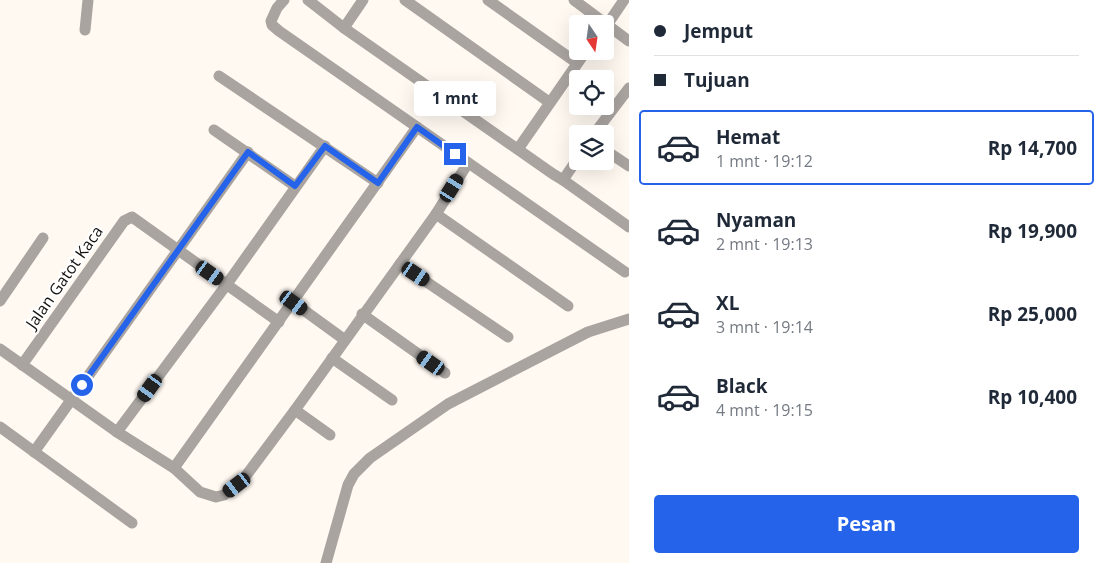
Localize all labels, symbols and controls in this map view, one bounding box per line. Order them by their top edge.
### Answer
north arrow [569,15,614,60]
map controls [569,15,614,170]
text: Jemput [684,18,753,44]
text: Tujuan [684,67,750,93]
button: locate [569,70,614,115]
callout: 1 mnt [414,82,496,116]
text: 1 mnt [432,87,478,109]
text: Hemat [716,124,780,150]
button: layers [569,125,614,170]
icon: car [656,125,701,170]
text: Rp 14,700 [988,135,1077,161]
route end [444,143,466,165]
text: 1 mnt · 19:12 [716,150,813,172]
car [437,171,466,205]
text: Nyaman [716,207,796,233]
icon: car [656,208,701,253]
text: Rp 19,900 [988,218,1077,244]
street label: Jalan Gatot Kaca [19,221,108,335]
text: 2 mnt · 19:13 [716,233,813,255]
car [193,258,226,288]
car [399,259,432,289]
car [277,288,310,318]
text: XL [716,290,739,316]
icon: car [656,291,701,336]
text: Rp 25,000 [988,301,1077,327]
text: 3 mnt · 19:14 [716,316,813,338]
car [414,348,447,378]
car [135,371,164,405]
text: Black [716,373,768,399]
route start [71,374,93,396]
icon: car [656,374,701,419]
text: Rp 10,400 [988,384,1077,410]
text: 4 mnt · 19:15 [716,399,813,421]
car [220,470,253,500]
button: Pesan [654,495,1079,553]

